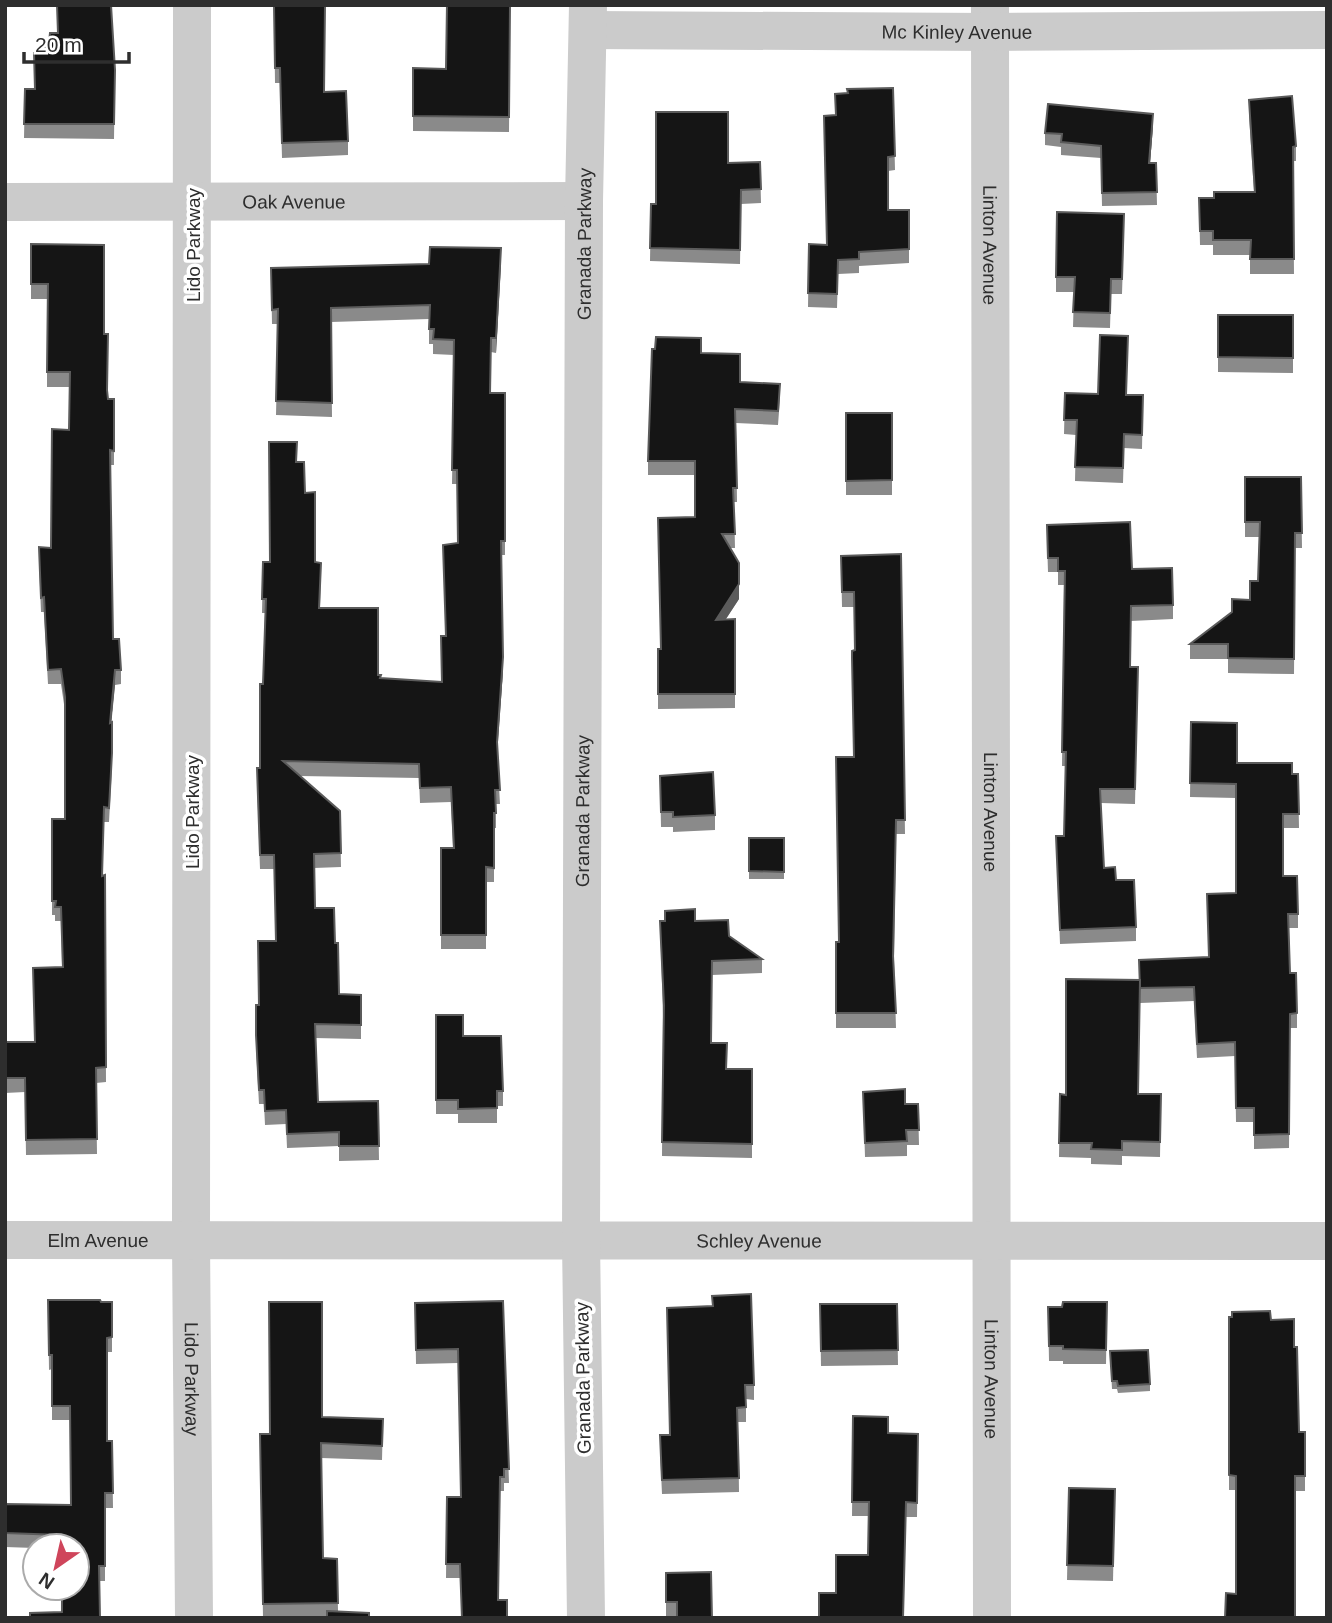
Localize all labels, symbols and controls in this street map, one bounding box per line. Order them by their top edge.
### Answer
scale bar [24,21,130,65]
street label: Mc Kinley Avenue [882,21,1032,43]
text: 20 m [35,33,82,56]
street label: Granada Parkway [573,167,595,320]
street label: Linton Avenue [980,185,1001,305]
street label: Lido Parkway [183,187,204,302]
street label: Oak Avenue [242,191,346,212]
street label: Granada Parkway [572,734,593,887]
street label: Linton Avenue [980,752,1002,872]
street label: Lido Parkway [182,754,203,869]
street label: Elm Avenue [47,1230,149,1251]
street label: Schley Avenue [696,1230,822,1251]
street label: Granada Parkway [571,1301,595,1454]
street label: Linton Avenue [981,1319,1002,1439]
street label: Lido Parkway [181,1322,203,1437]
north arrow [21,1532,91,1602]
text: N [35,1568,58,1593]

